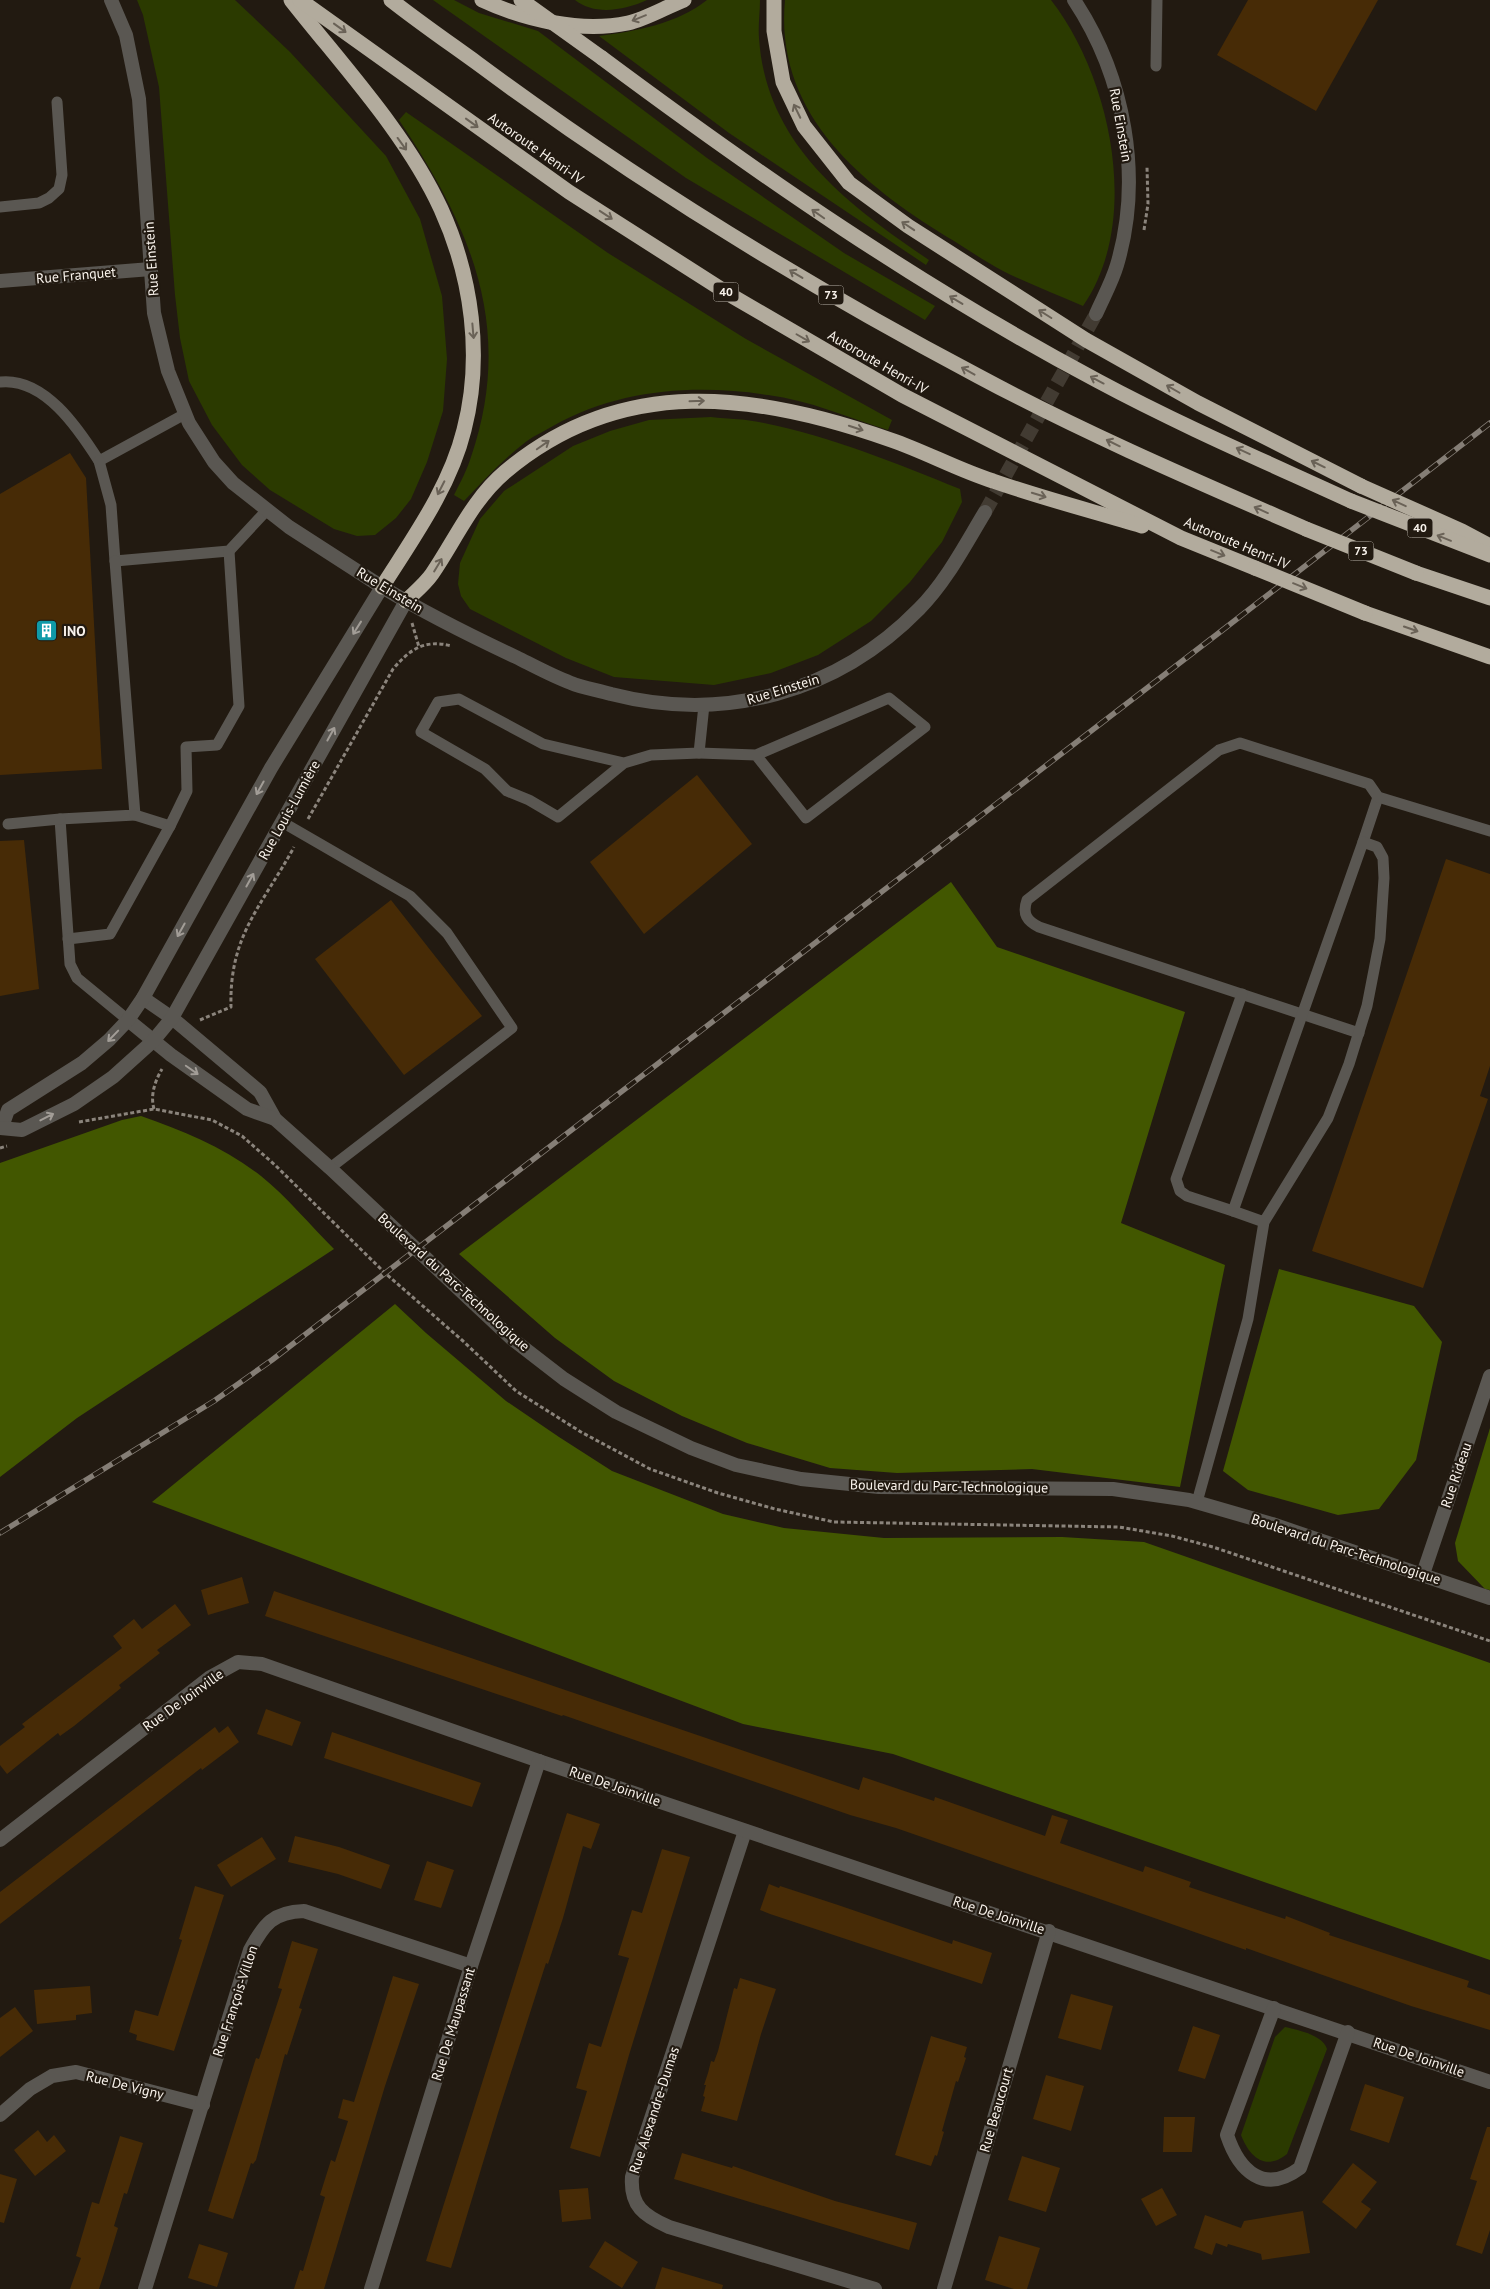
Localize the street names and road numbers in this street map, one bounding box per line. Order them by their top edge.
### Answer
street label: Rue Einstein [1106,87,1136,163]
street label: Autoroute Henri-IV [485,108,587,188]
street label: Rue Einstein [139,221,163,297]
street label: Rue Franquet [35,263,117,287]
road number: 40 [714,282,738,302]
road number: 73 [818,286,844,304]
street label: Autoroute Henri-IV [825,326,931,398]
street label: Autoroute Henri-IV [1182,513,1292,573]
road number: 40 [1408,518,1432,538]
road number: 73 [1348,542,1374,560]
street label: Rue Einstein [353,563,427,617]
street label: Rue Einstein [745,670,821,708]
street label: Rue Louis-Lumière [254,757,324,863]
street label: Boulevard du Parc-Technologique [374,1209,534,1355]
street label: Rue Rideau [1436,1440,1476,1510]
street label: Boulevard du Parc-Technologique [850,1475,1048,1497]
street label: Boulevard du Parc-Technologique [1249,1510,1443,1588]
street label: Rue De Joinville [139,1665,227,1735]
street label: Rue De Joinville [567,1762,663,1810]
street label: Rue De Joinville [951,1892,1047,1938]
street label: Rue François-Villon [209,1943,261,2059]
street label: Rue De Maupassant [427,1965,479,2083]
street label: Rue De Joinville [1371,2033,1467,2081]
street label: Rue Alexandre-Dumas [625,2044,683,2176]
street label: Rue Beaucourt [975,2065,1017,2154]
street label: Rue De Vigny [84,2067,166,2103]

